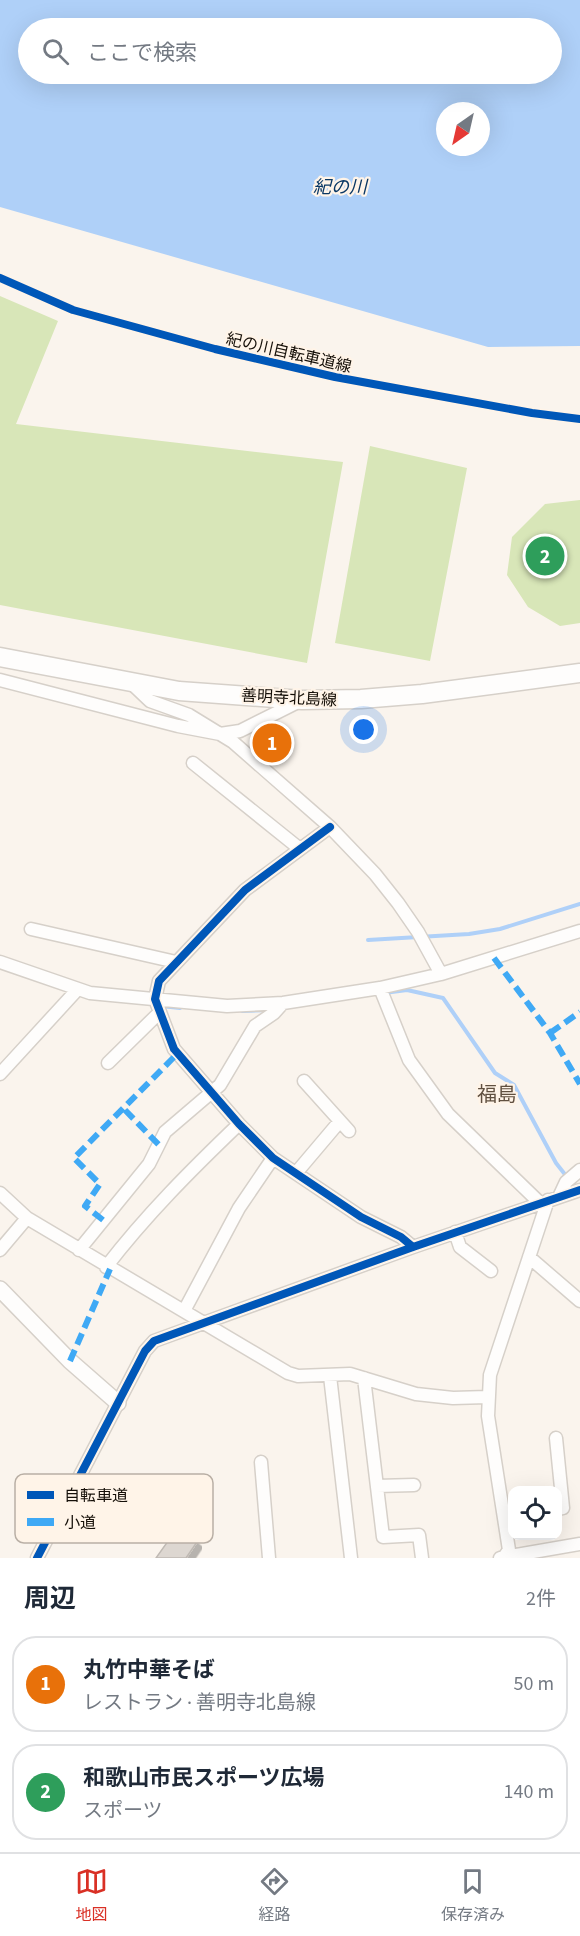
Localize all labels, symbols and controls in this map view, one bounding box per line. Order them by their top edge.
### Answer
search box [18,18,562,84]
icon: search [39,35,72,68]
text: ここで検索 [87,37,197,69]
north arrow [436,102,490,156]
water label: 紀の川 [313,175,369,200]
street label: 紀の川自転車道線 [224,328,354,378]
pin: 2 [526,534,564,578]
street label: 善明寺北島線 [240,685,337,711]
your location [349,715,378,744]
pin: 1 [252,720,292,766]
district label: 福島 [477,1081,517,1109]
legend [15,1474,213,1543]
text: 自転車道 [64,1485,128,1507]
map controls [508,1486,562,1540]
button: locate [508,1486,562,1540]
text: 小道 [64,1512,96,1534]
text: 周辺 [24,1580,76,1617]
text: 2件 [526,1585,556,1613]
text: 丸竹中華そば [83,1654,215,1686]
text: 1 [40,1670,51,1698]
text: 50 m [514,1670,554,1698]
text: レストラン · 善明寺北島線 [83,1689,316,1717]
text: 和歌山市民スポーツ広場 [83,1762,325,1794]
text: 2 [40,1778,51,1806]
text: 140 m [504,1778,554,1806]
text: スポーツ [83,1797,163,1825]
tab: 地図 [75,1865,108,1926]
tab: 経路 [258,1865,291,1926]
tab: 保存済み [441,1865,505,1926]

